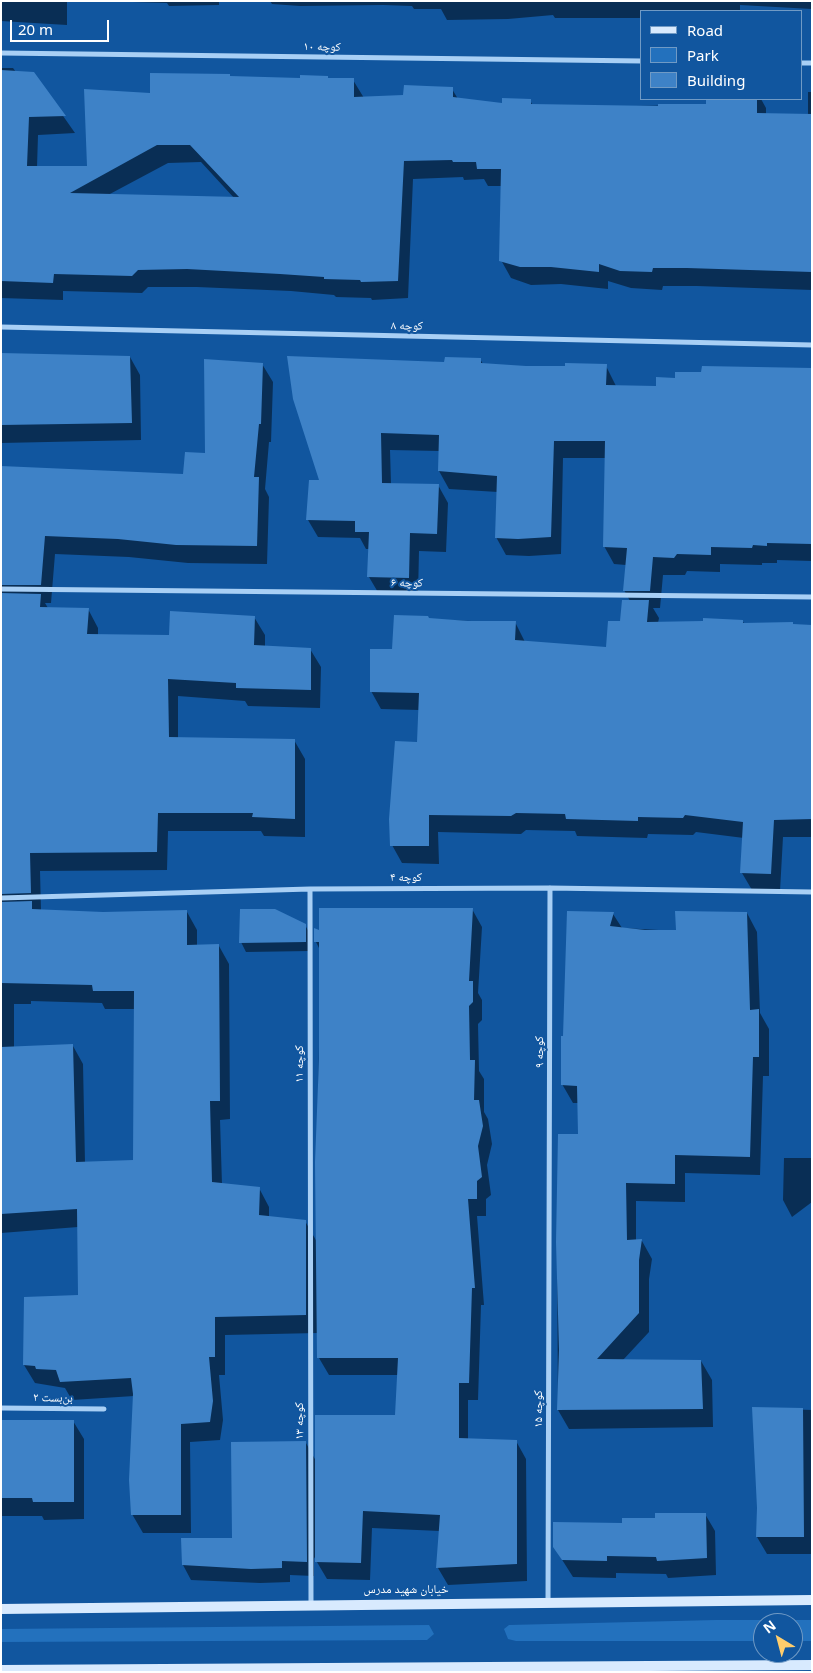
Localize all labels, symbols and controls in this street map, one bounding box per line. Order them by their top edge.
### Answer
scale bar [12,10,111,42]
legend [640,10,803,100]
text: 20 m [18,19,53,39]
text: Road [687,20,723,40]
street label: کوچه ۱۰ [303,39,341,55]
text: Park [687,45,719,65]
text: Building [687,70,745,90]
street label: کوچه ۸ [391,319,423,333]
street label: کوچه ۶ [391,576,423,590]
street label: کوچه ۴ [390,871,422,885]
street label: کوچه ۹ [533,1036,547,1068]
street label: کوچه ۱۱ [293,1045,307,1083]
street label: بن‌بست ۲ [33,1390,73,1406]
street label: کوچه ۱۵ [532,1390,546,1428]
street label: کوچه ۱۳ [293,1402,307,1440]
street label: خیابان شهید مدرس [363,1583,449,1597]
north arrow [753,1613,803,1663]
text: N [759,1615,780,1637]

